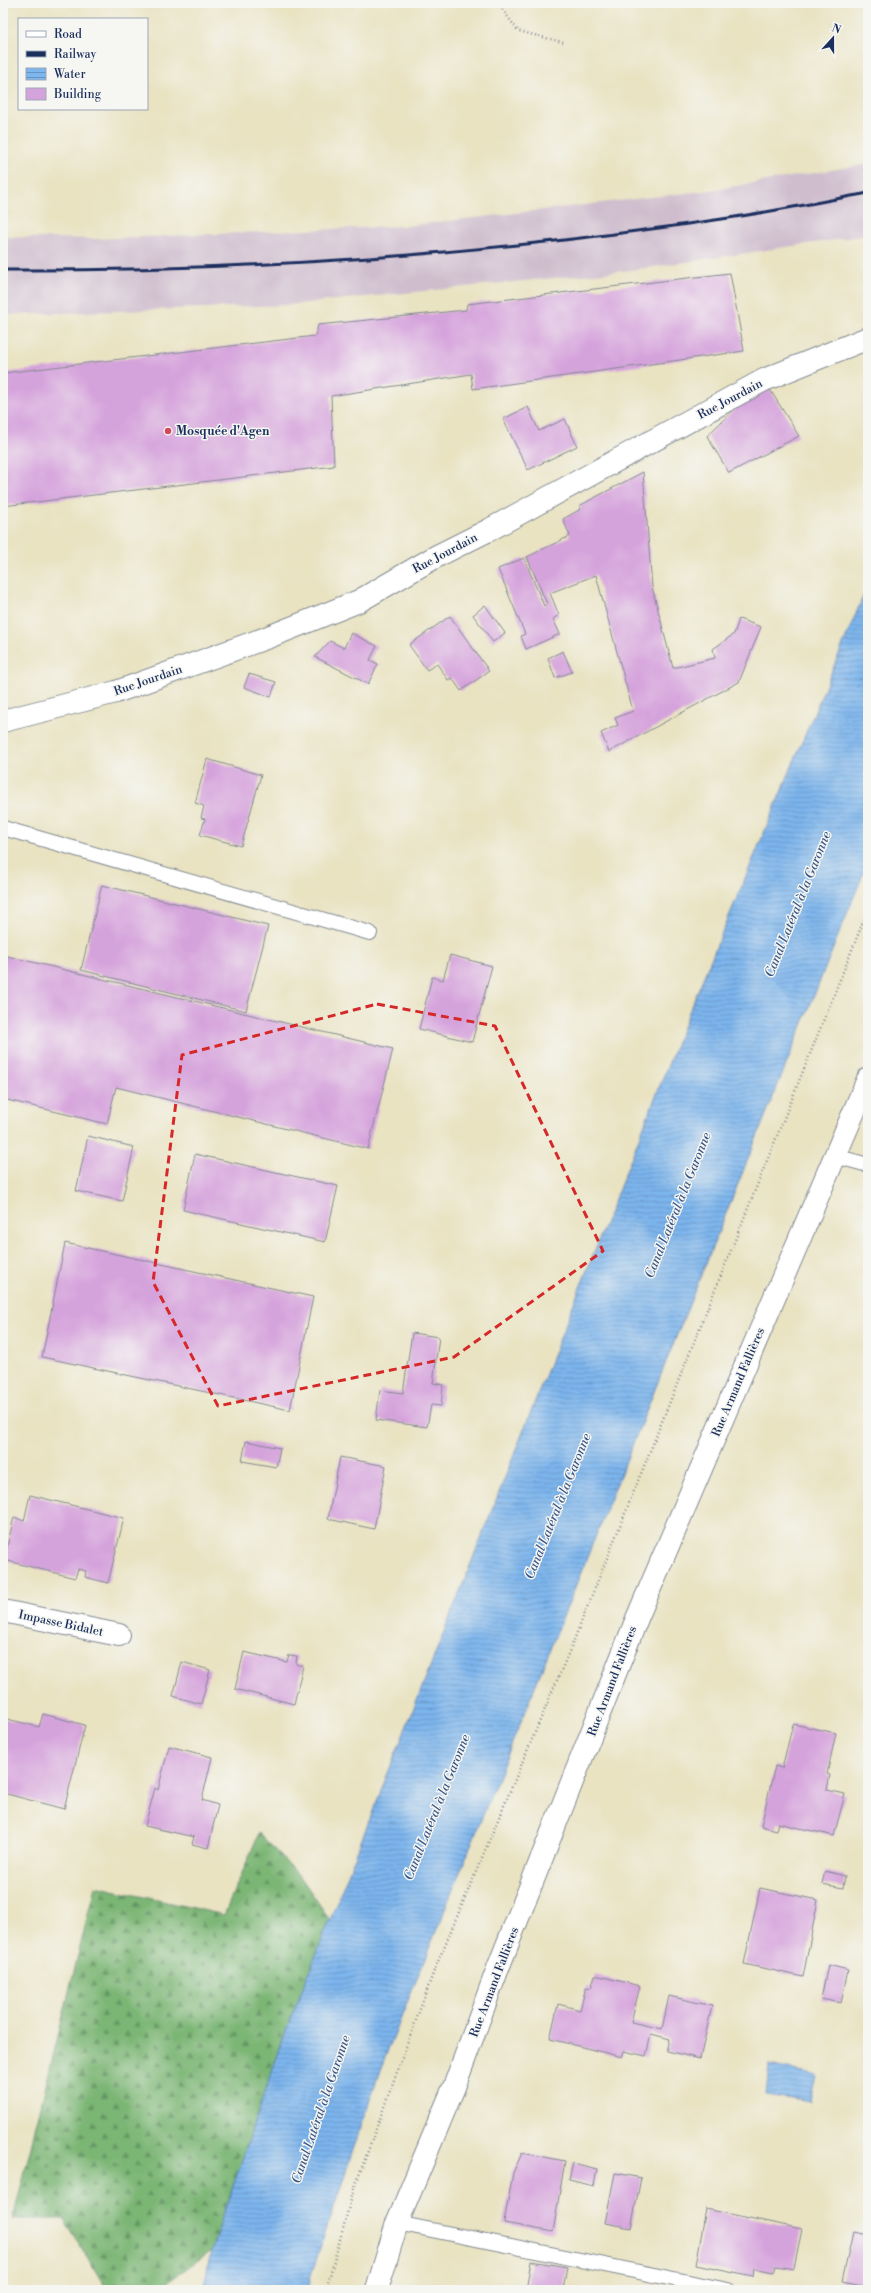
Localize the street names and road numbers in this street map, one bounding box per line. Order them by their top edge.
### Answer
street label: Rue Jourdain [695,376,765,423]
street label: Rue Jourdain [410,530,480,577]
street label: Rue Jourdain [112,662,184,699]
street label: Rue Armand Fallières [709,1325,768,1439]
street label: Impasse Bidalet [17,1607,105,1640]
street label: Rue Armand Fallières [584,1624,640,1739]
street label: Rue Armand Fallières [466,1925,522,2040]

